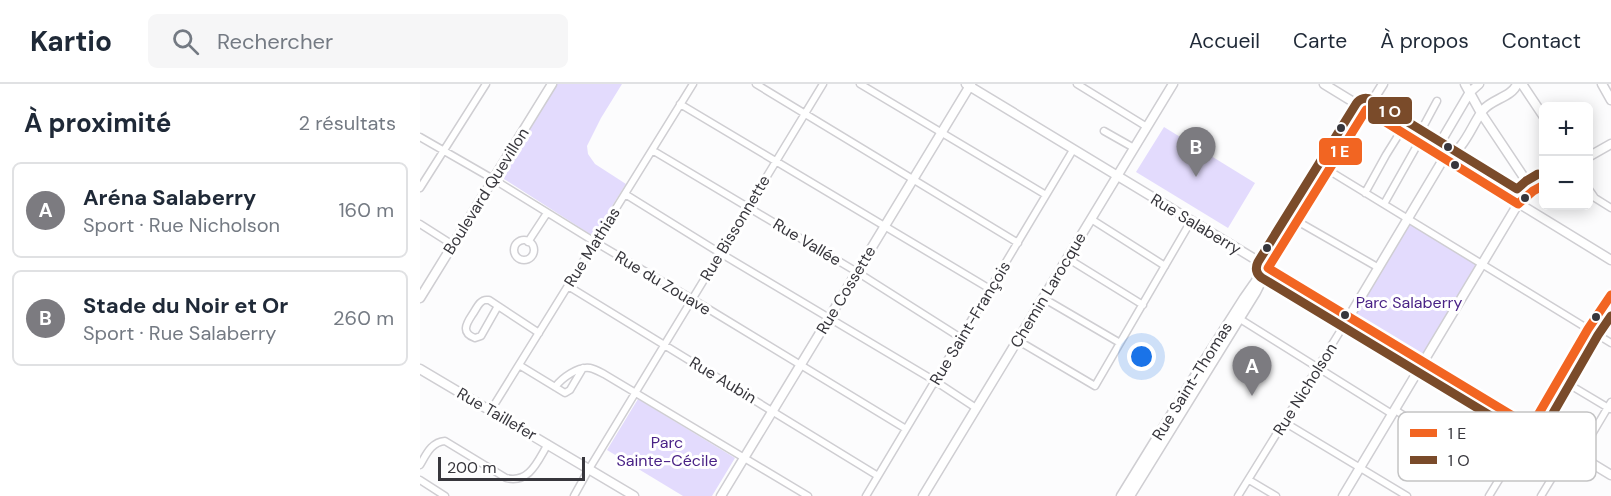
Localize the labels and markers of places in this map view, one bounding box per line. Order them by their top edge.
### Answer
unlabelled marker [1335,122,1347,134]
pin: B [1176,128,1216,177]
unlabelled marker [1442,141,1454,153]
unlabelled marker [1449,159,1461,171]
unlabelled marker [1519,192,1531,204]
unlabelled marker [1261,242,1273,254]
unlabelled marker [1339,309,1351,321]
unlabelled marker [1590,311,1602,323]
pin: A [1232,346,1272,396]

